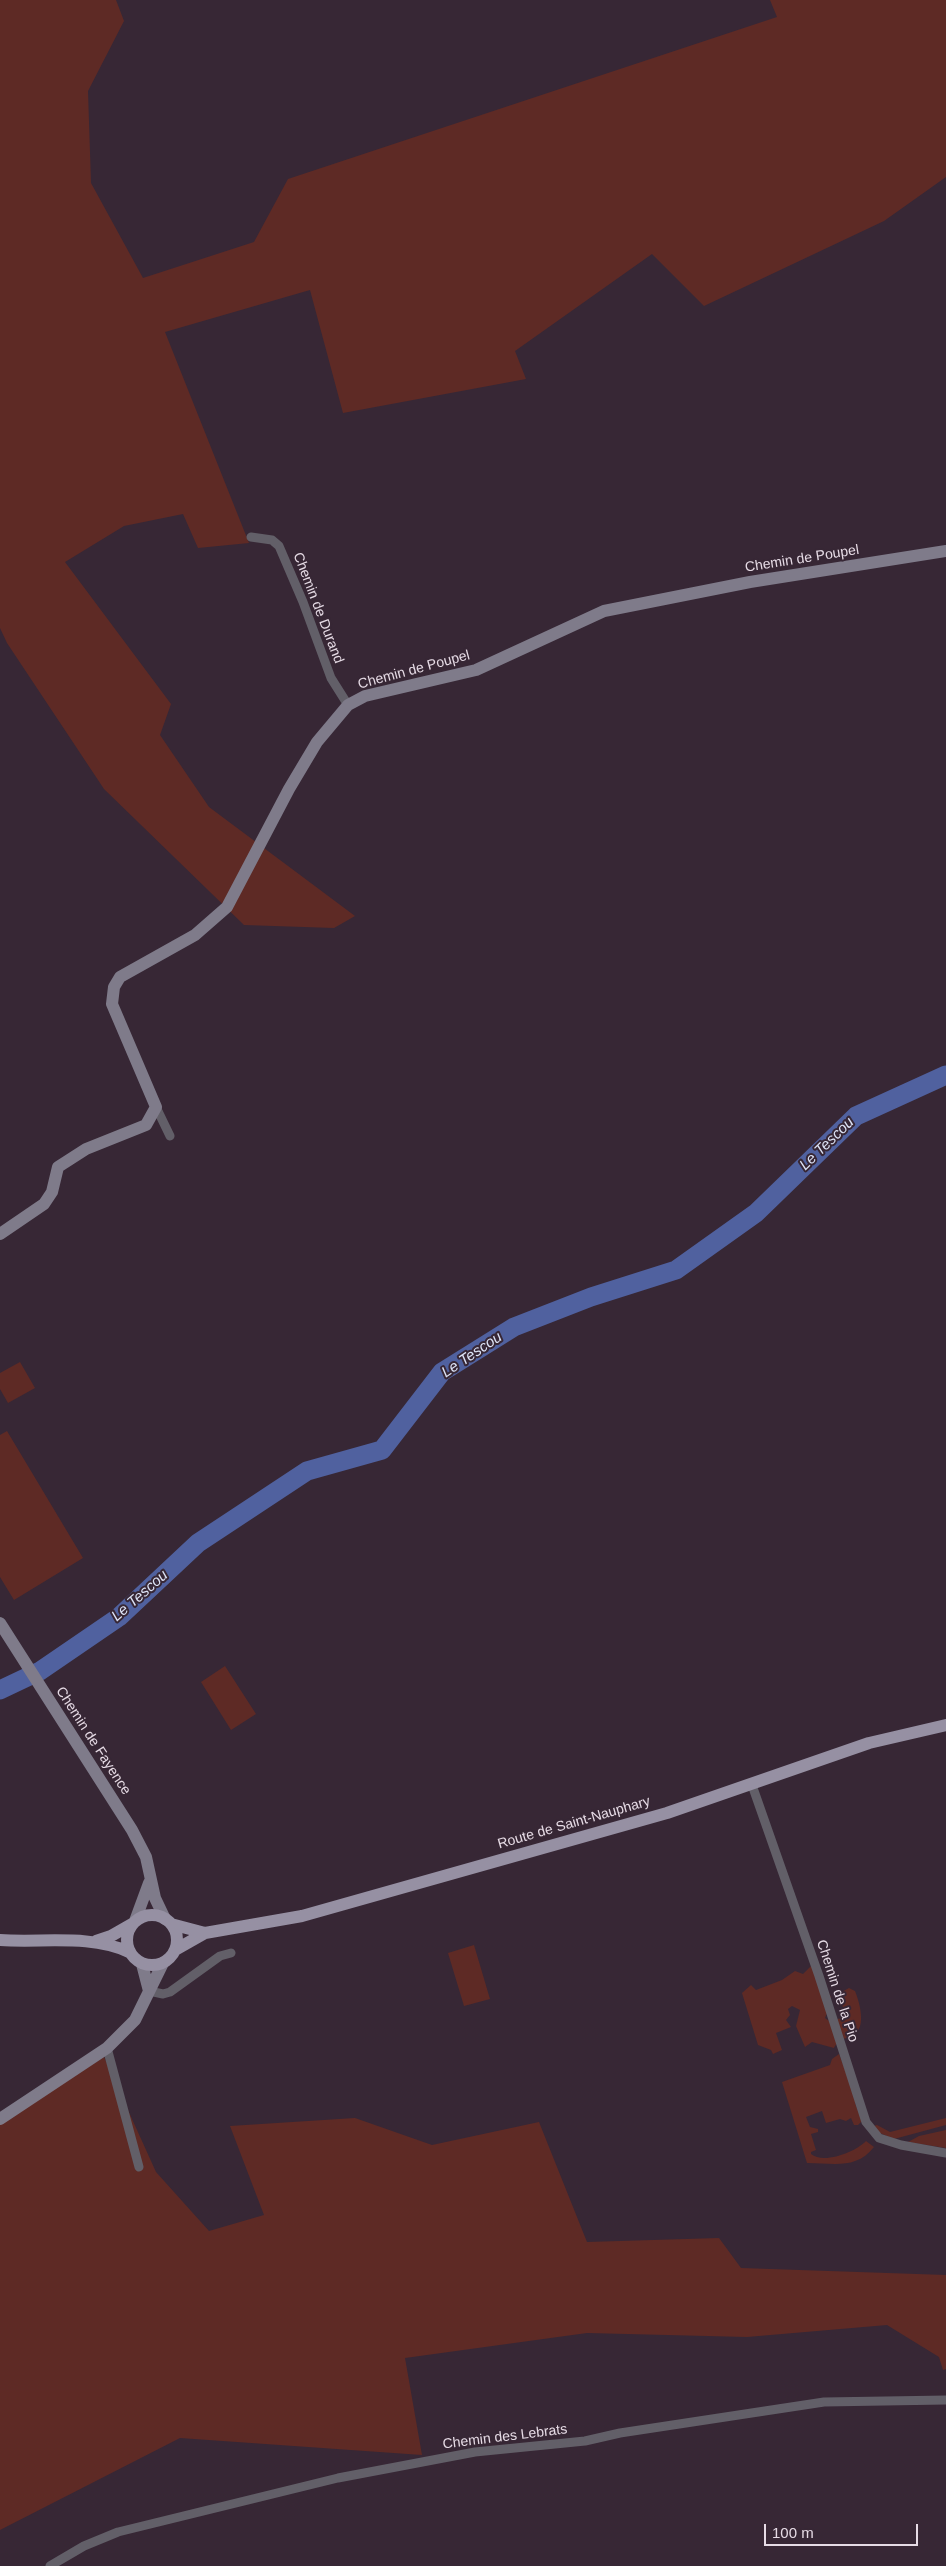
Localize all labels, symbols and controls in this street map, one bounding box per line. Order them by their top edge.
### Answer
street label: Chemin de Poupel [744,542,860,576]
street label: Chemin de Durand [289,550,347,666]
street label: Chemin de Poupel [356,647,472,693]
water label: Le Tescou [796,1114,858,1174]
water label: Le Tescou [439,1328,505,1382]
water label: Le Tescou [108,1567,172,1625]
street label: Chemin de Fayence [52,1684,134,1798]
street label: Route de Saint-Nauphary [496,1793,652,1853]
street label: Chemin de la Pio [813,1938,861,2044]
street label: Chemin des Lebrats [442,2421,568,2453]
scale bar [766,2514,920,2546]
text: 100 m [772,2524,814,2541]

